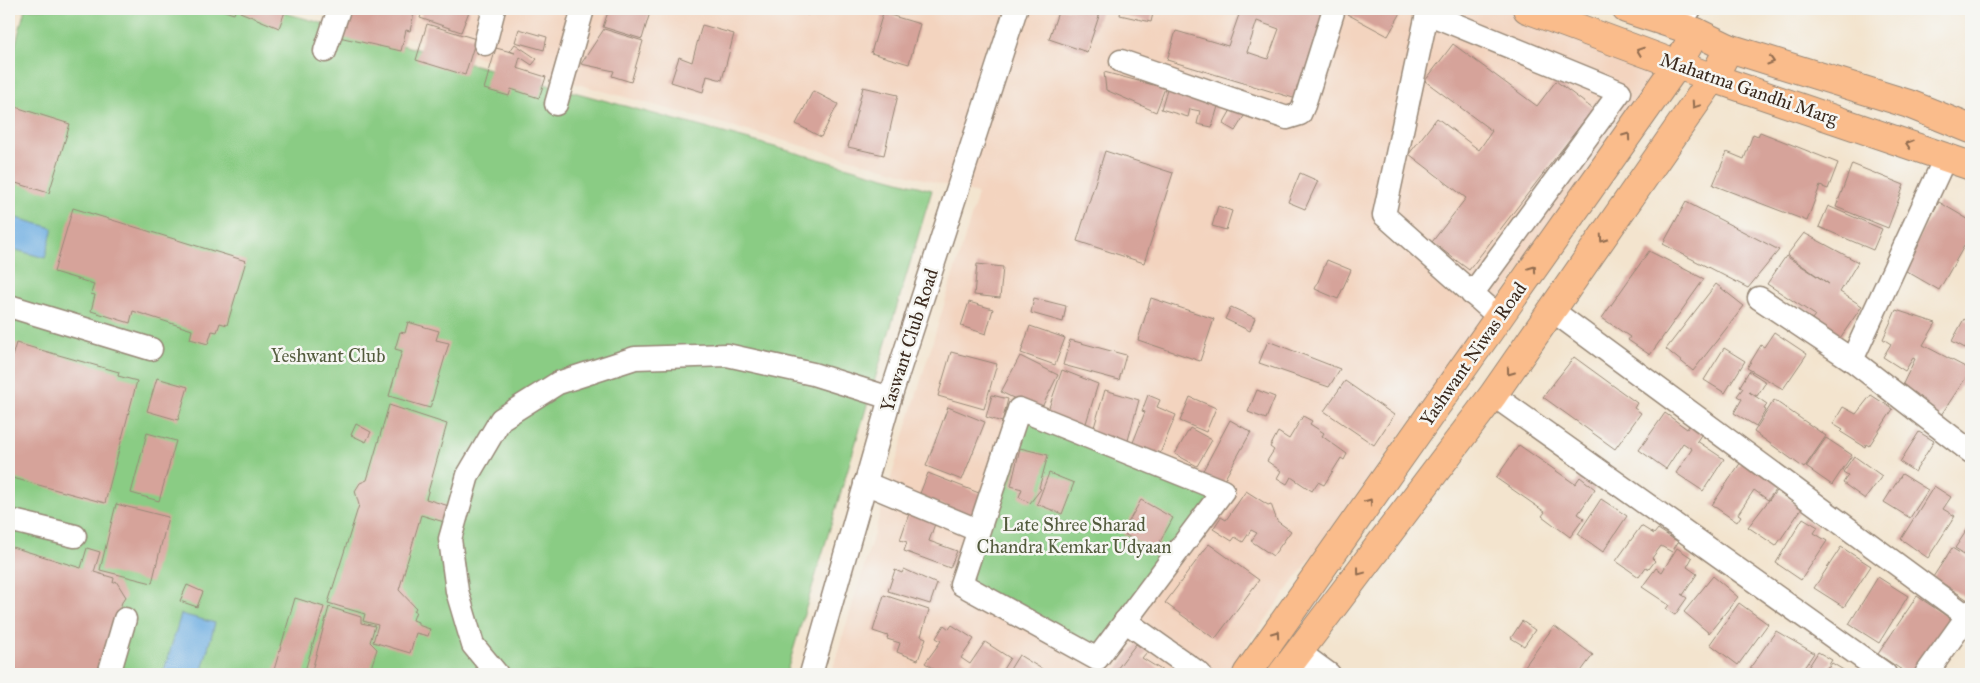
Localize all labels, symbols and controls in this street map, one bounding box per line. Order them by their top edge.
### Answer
one-way arrow [1636,47,1644,57]
street label: Mahatma Gandhi Marg [1657,48,1841,131]
one-way arrow [1766,55,1774,65]
one-way arrow [1692,99,1701,108]
one-way arrow [1621,132,1630,142]
one-way arrow [1905,139,1914,149]
one-way arrow [1600,233,1609,242]
street label: Yaswant Club Road [875,265,943,414]
one-way arrow [1527,265,1536,274]
street label: Yashwant Niwas Road [1415,277,1532,430]
park label: Yeshwant Club [271,344,385,367]
one-way arrow [1507,366,1516,375]
one-way arrow [1363,498,1372,507]
park label: Late Shree Sharad Chandra Kemkar Udyaan [977,513,1171,558]
one-way arrow [1357,566,1366,576]
one-way arrow [1269,631,1279,640]

